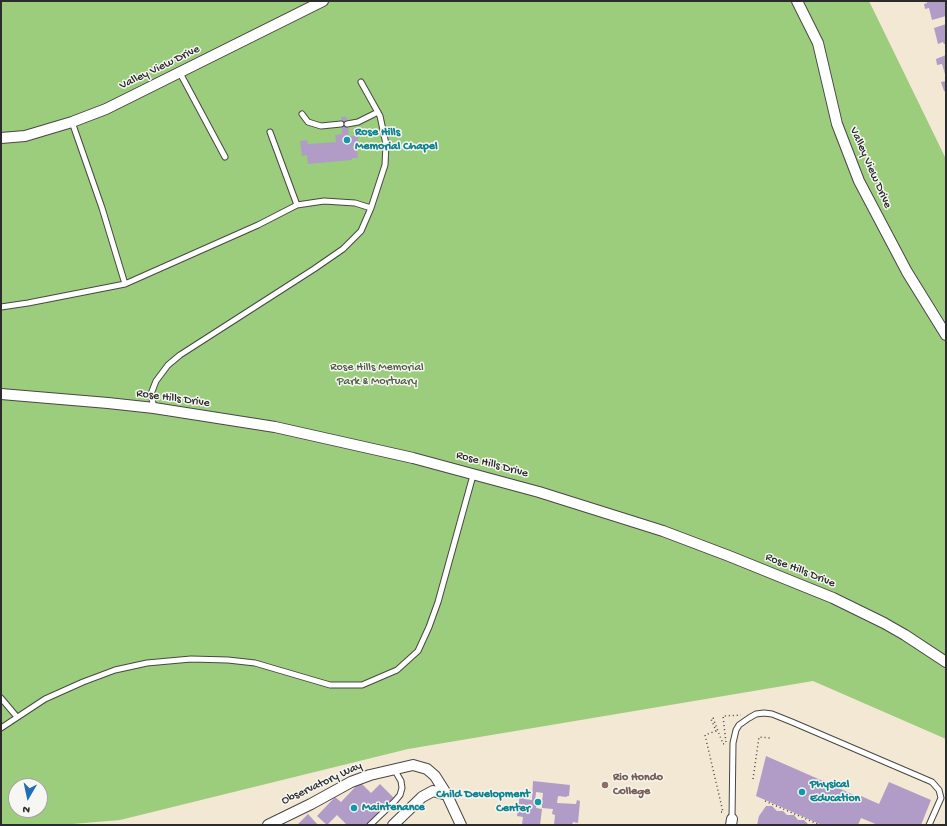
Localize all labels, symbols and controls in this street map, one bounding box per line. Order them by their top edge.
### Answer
street label: Valley View Drive [118,42,202,94]
street label: Valley View Drive [846,125,894,211]
place label: Rose Hills Memorial Chapel [355,126,438,154]
marker: Rose Hills Memorial Chapel [342,135,352,145]
park label: Rose Hills Memorial Park & Mortuary [330,361,424,389]
street label: Rose Hills Drive [135,387,211,411]
street label: Rose Hills Drive [454,448,530,482]
street label: Rose Hills Drive [763,550,837,592]
street label: Observatory Way [279,759,365,809]
place label: Rio Hondo College [613,771,663,799]
north arrow [8,778,48,818]
place label: Physical Education [810,778,860,806]
marker: Rio Hondo College [600,780,610,790]
marker: Physical Education [797,787,807,797]
place label: Child Development Center [436,788,530,816]
marker: Child Development Center [533,797,543,807]
place label: Maintenance [362,801,425,815]
text: N [22,802,31,815]
marker: Maintenance [349,803,359,813]

